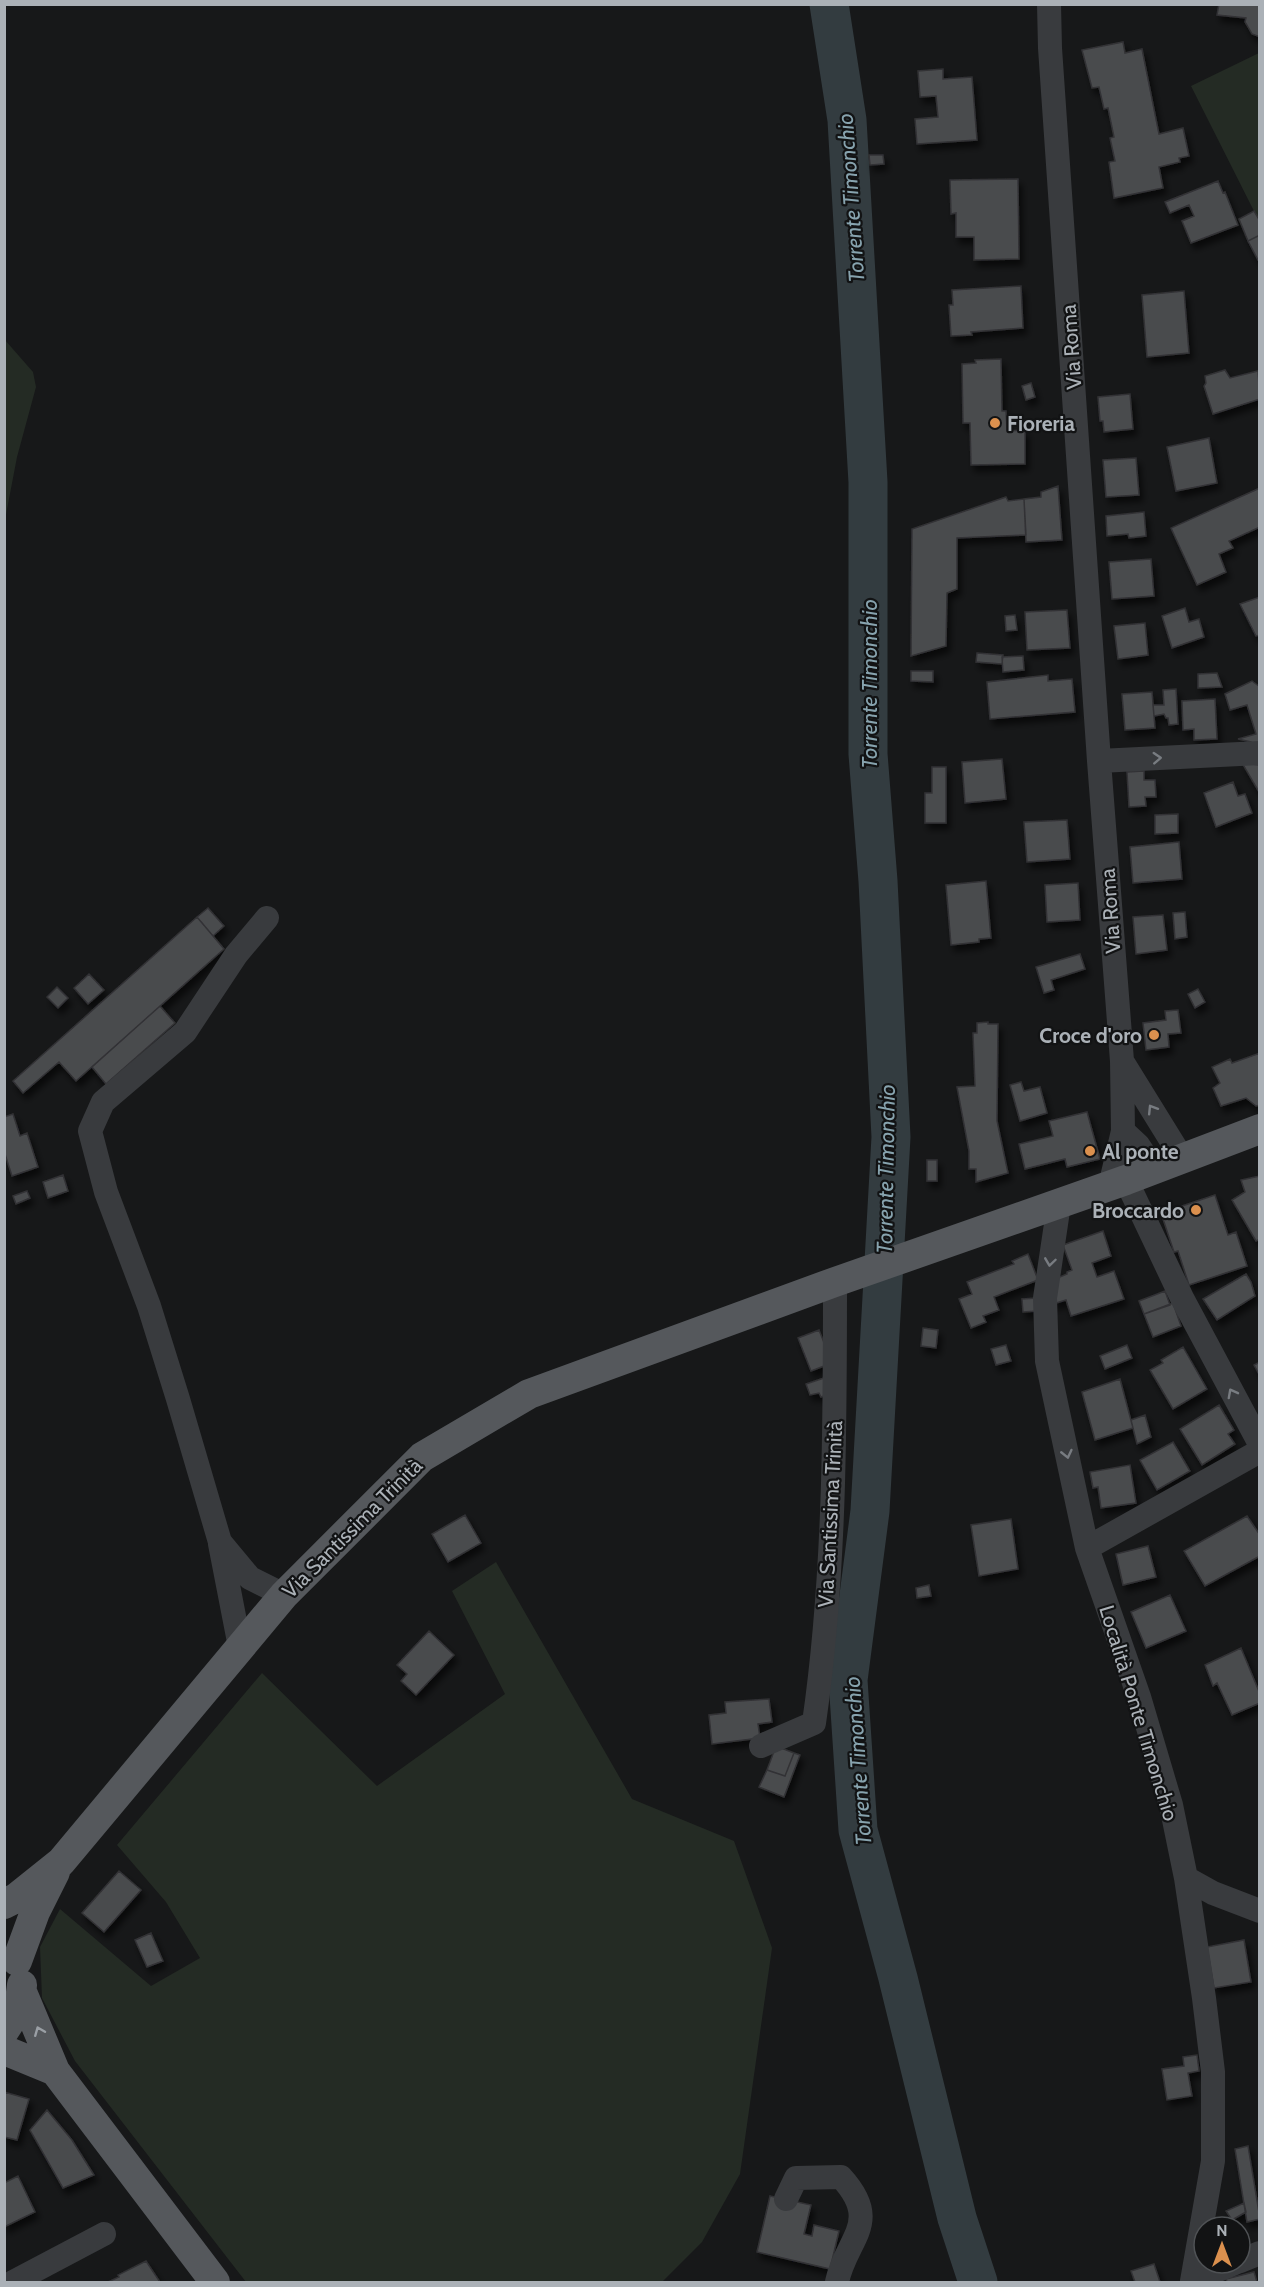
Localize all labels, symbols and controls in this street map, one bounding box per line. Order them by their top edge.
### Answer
water label: Torrente Timonchio [832,112,870,284]
street label: Via Roma [1056,304,1086,390]
place label: Fioreria [1007,411,1075,436]
marker: Fioreria [988,416,1002,430]
water label: Torrente Timonchio [856,599,883,769]
one-way arrow [1153,751,1162,764]
street label: Via Roma [1095,868,1125,954]
place label: Croce d'oro [1039,1023,1142,1048]
marker: Croce d'oro [1147,1028,1161,1042]
water label: Torrente Timonchio [871,1084,901,1254]
one-way arrow [1148,1105,1160,1115]
place label: Al ponte [1102,1139,1179,1164]
marker: Al ponte [1083,1144,1097,1158]
place label: Broccardo [1092,1198,1184,1223]
marker: Broccardo [1189,1203,1203,1217]
one-way arrow [1045,1257,1057,1266]
one-way arrow [1228,1388,1239,1399]
street label: Via Santissima Trinità [813,1420,847,1608]
one-way arrow [1059,1449,1072,1459]
street label: Via Santissima Trinità [277,1453,427,1603]
street label: Località Ponte Timonchio [1094,1602,1184,1824]
water label: Torrente Timonchio [839,1675,877,1847]
one-way arrow [34,2027,46,2038]
north arrow [1192,2215,1252,2275]
text: N [1216,2221,1228,2240]

